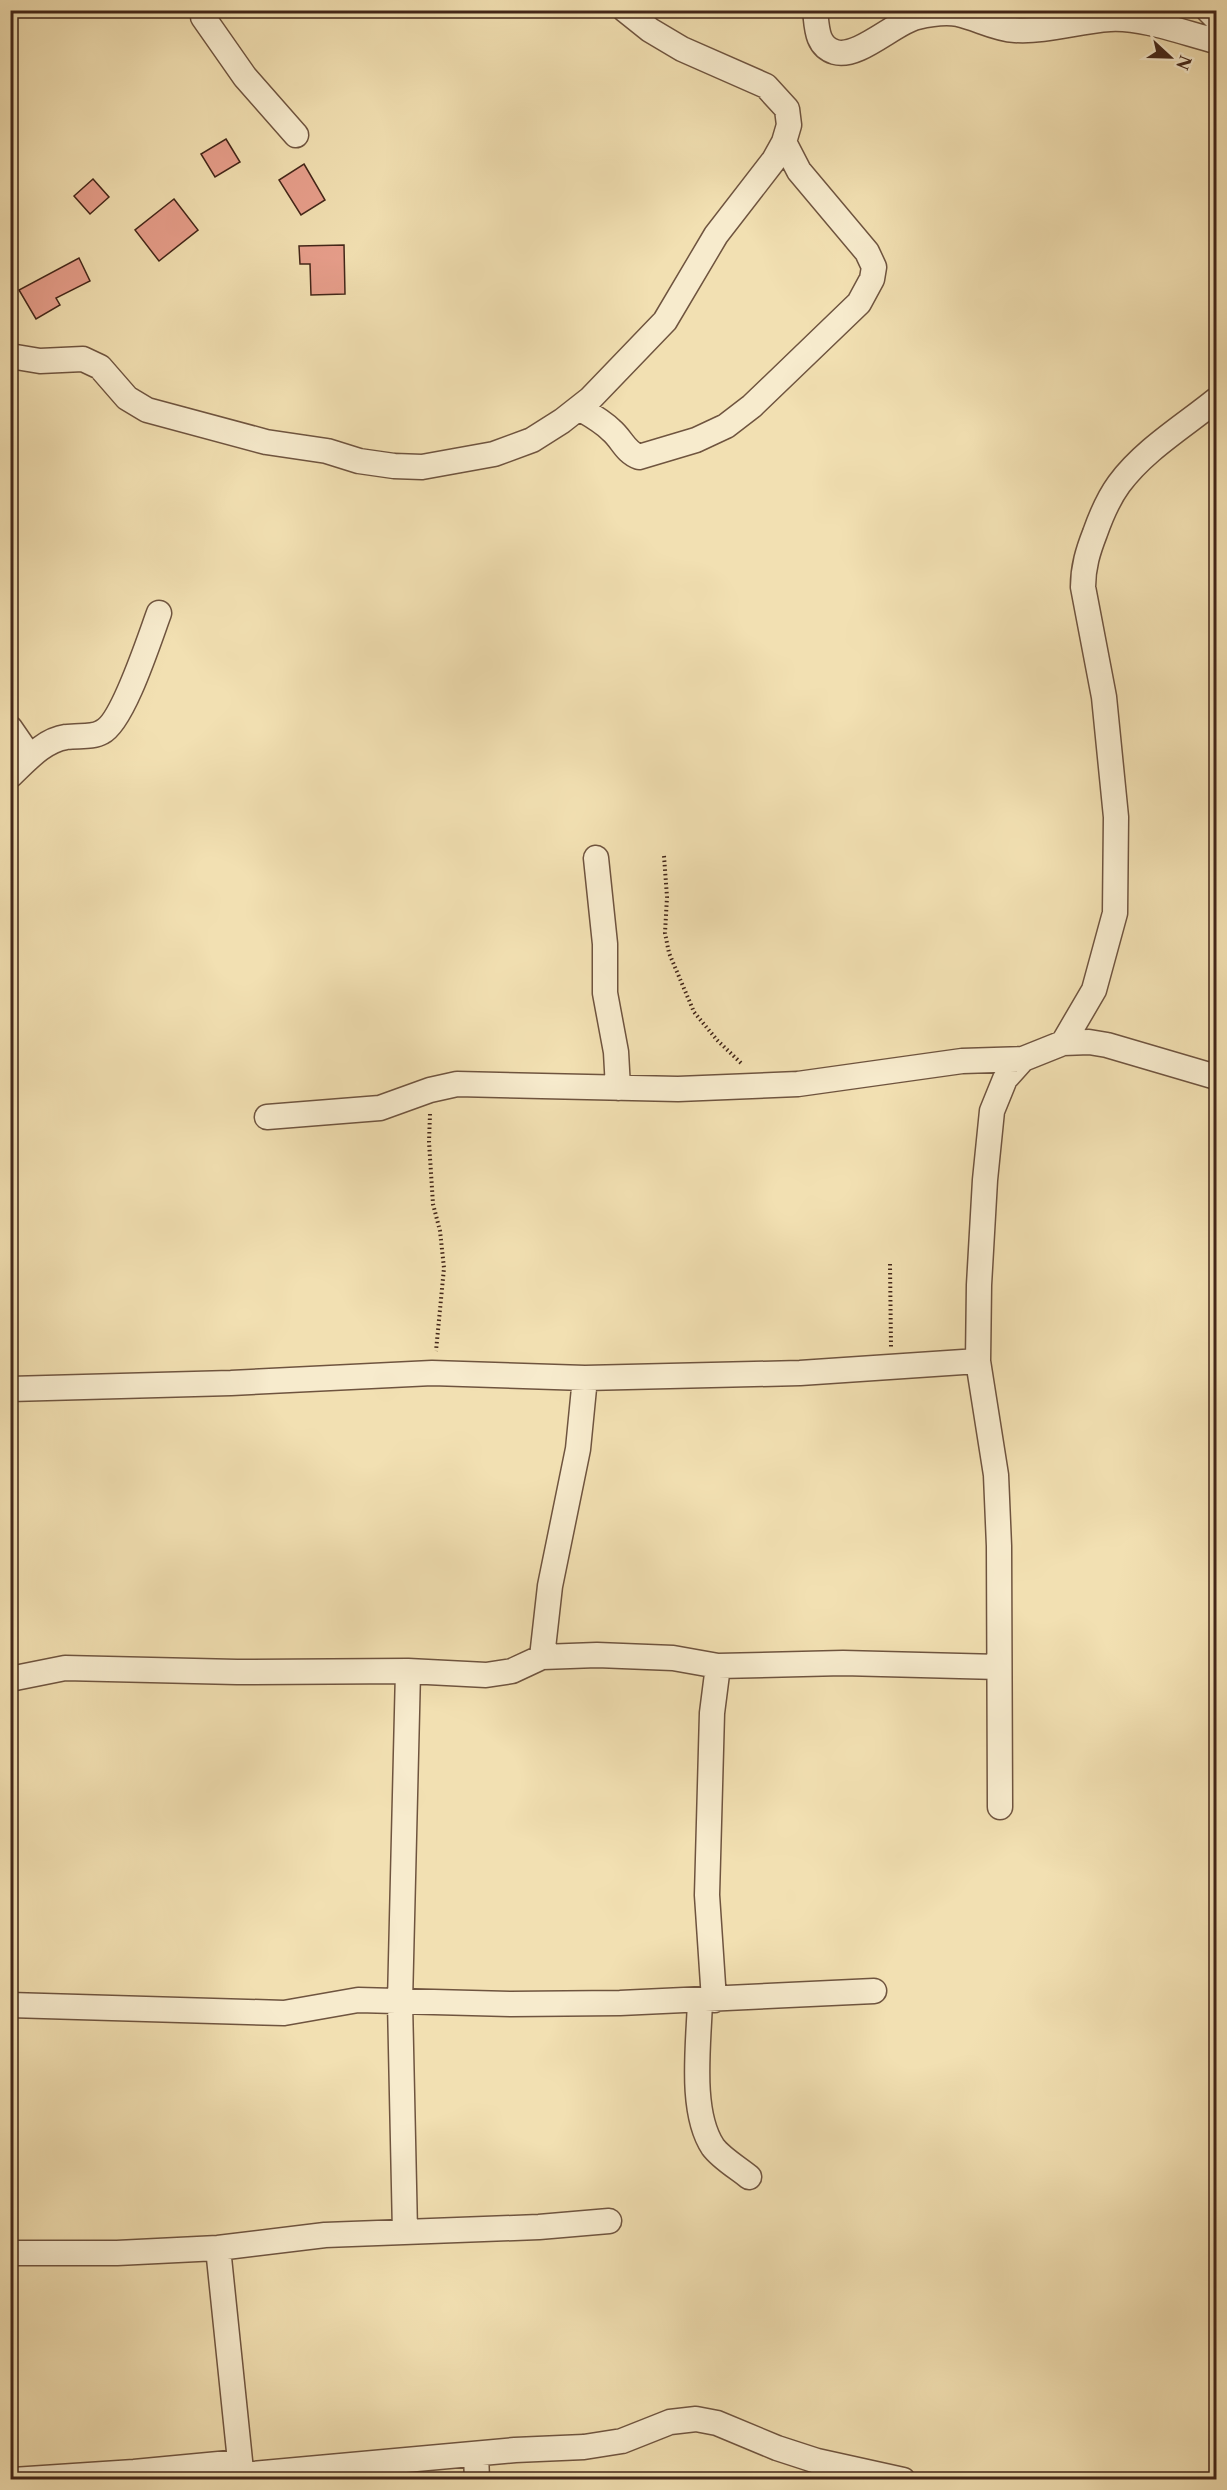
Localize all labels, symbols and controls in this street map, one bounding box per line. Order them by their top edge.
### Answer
north arrow [1140,27,1200,87]
text: N [1172,52,1196,73]

